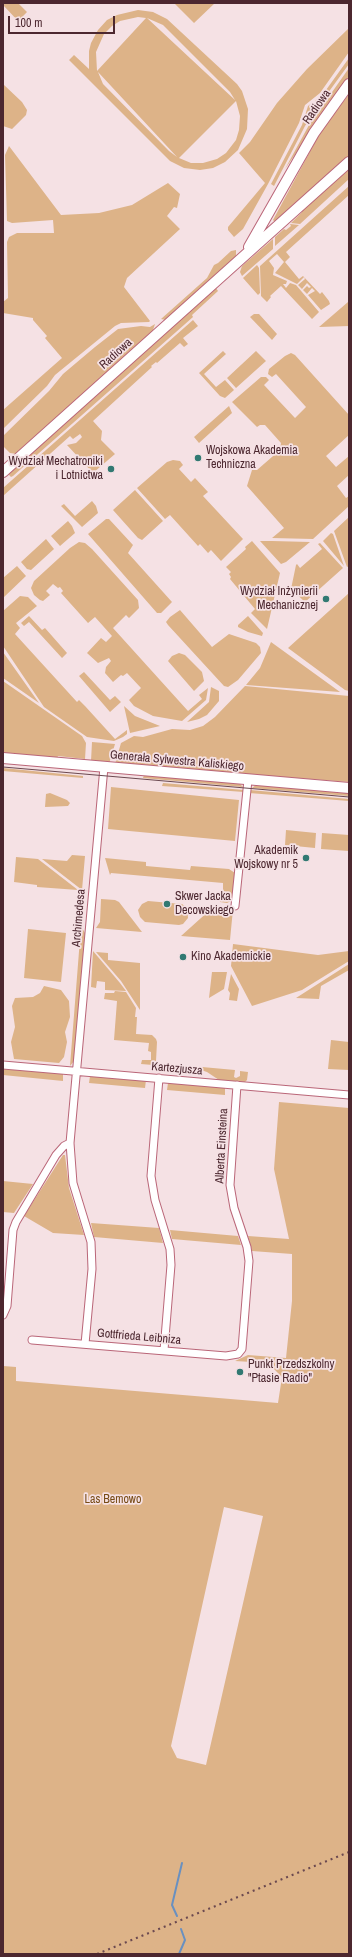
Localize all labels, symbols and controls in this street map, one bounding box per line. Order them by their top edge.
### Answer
scale bar [10,8,117,34]
text: 100 m [15,15,42,31]
street label: Radiowa [300,87,334,127]
street label: Radiowa [97,336,135,372]
place label: Wojskowa Akademia Techniczna [206,444,298,472]
marker: Wojskowa Akademia Techniczna [193,453,203,463]
place label: Wydział Mechatroniki i Lotnictwa [8,455,103,483]
marker: Wydział Mechatroniki i Lotnictwa [106,464,116,474]
place label: Wydział Inżynierii Mechanicznej [240,585,318,613]
marker: Wydział Inżynierii Mechanicznej [321,594,331,604]
street label: Generała Sylwestra Kaliskiego [109,748,245,774]
place label: Akademik Wojskowy nr 5 [234,844,298,872]
marker: Akademik Wojskowy nr 5 [301,853,311,863]
street label: Archimedesa [69,888,89,948]
place label: Skwer Jacka Decowskiego [175,890,234,918]
marker: Skwer Jacka Decowskiego [162,899,172,909]
place label: Kino Akademickie [191,950,271,964]
marker: Kino Akademickie [178,952,188,962]
street label: Kartezjusza [151,1060,203,1078]
street label: Alberta Einsteina [213,1108,231,1184]
street label: Gottfrieda Leibniza [96,1326,182,1348]
place label: Punkt Przedszkolny "Ptasie Radio" [248,1358,334,1386]
marker: Punkt Przedszkolny "Ptasie Radio" [235,1367,245,1377]
park label: Las Bemowo [85,1493,141,1507]

